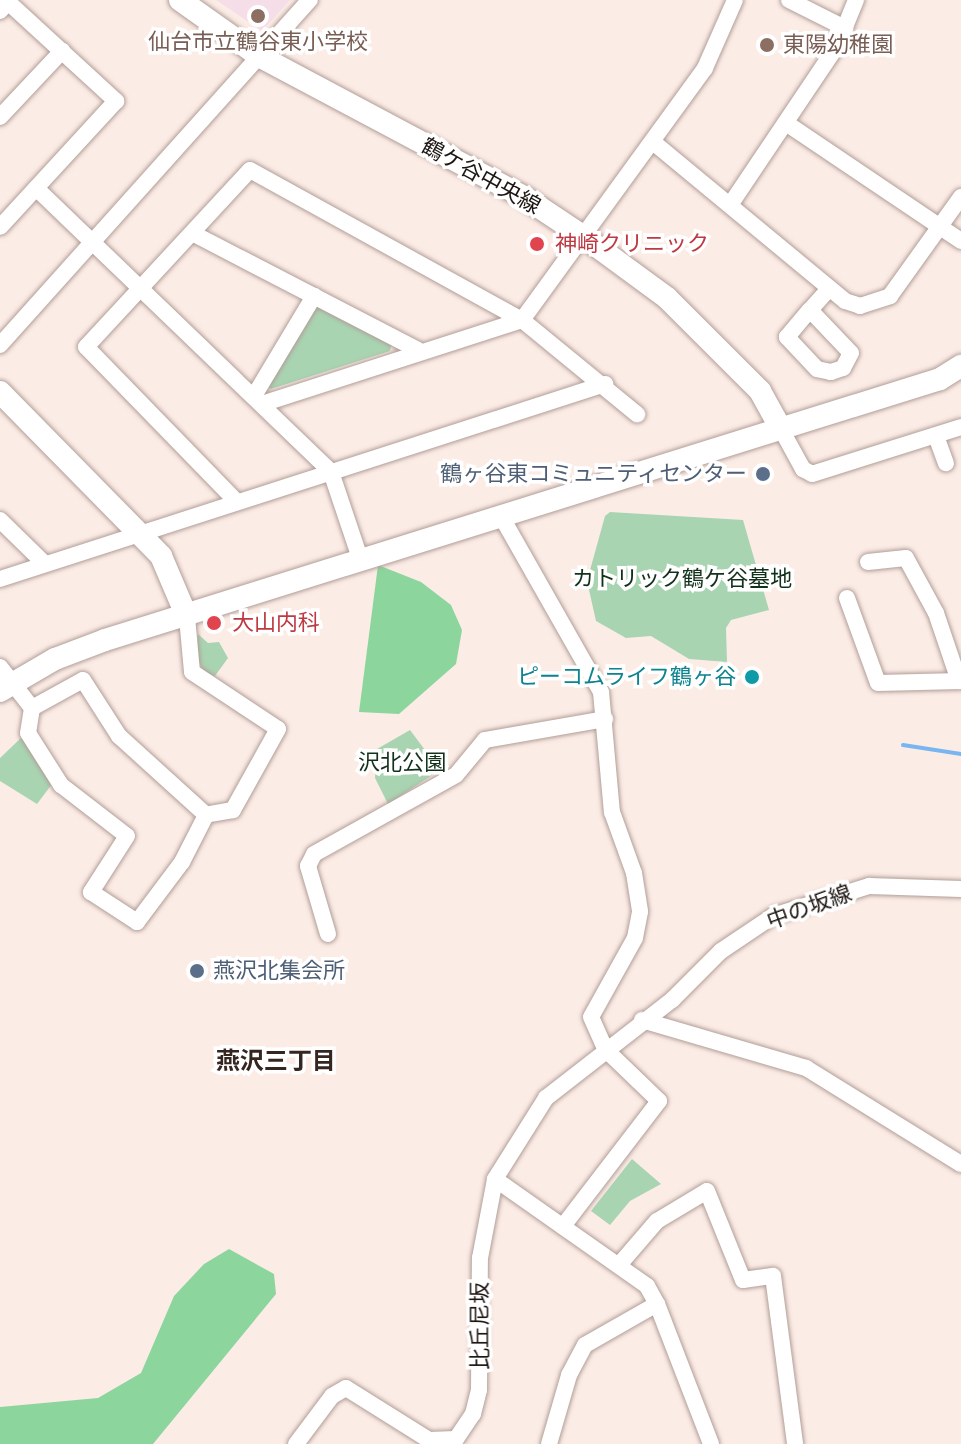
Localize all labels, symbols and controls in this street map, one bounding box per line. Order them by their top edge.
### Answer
marker: 仙台市立鶴谷東小学校 [249,7,267,25]
place label: 仙台市立鶴谷東小学校 [148,29,368,55]
place label: 東陽幼稚園 [783,32,893,58]
marker: 東陽幼稚園 [758,36,776,54]
street label: 鶴ケ谷中央線 [417,132,545,220]
place label: 神崎クリニック [555,231,709,257]
marker: 神崎クリニック [526,233,548,255]
place label: 鶴ヶ谷東コミュニティセンター [439,461,747,487]
marker: 鶴ヶ谷東コミュニティセンター [754,465,772,483]
park label: カトリック鶴ケ谷墓地 [572,566,792,592]
place label: 大山内科 [232,610,320,636]
marker: 大山内科 [203,612,225,634]
place label: ピーコムライフ鶴ヶ谷 [516,664,736,690]
marker: ピーコムライフ鶴ヶ谷 [743,668,761,686]
park label: 沢北公園 [358,750,446,776]
street label: 中の坂線 [763,880,855,934]
place label: 燕沢北集会所 [213,958,345,984]
marker: 燕沢北集会所 [188,962,206,980]
district label: 燕沢三丁目 [216,1047,336,1075]
street label: 比丘尼坂 [467,1282,493,1370]

